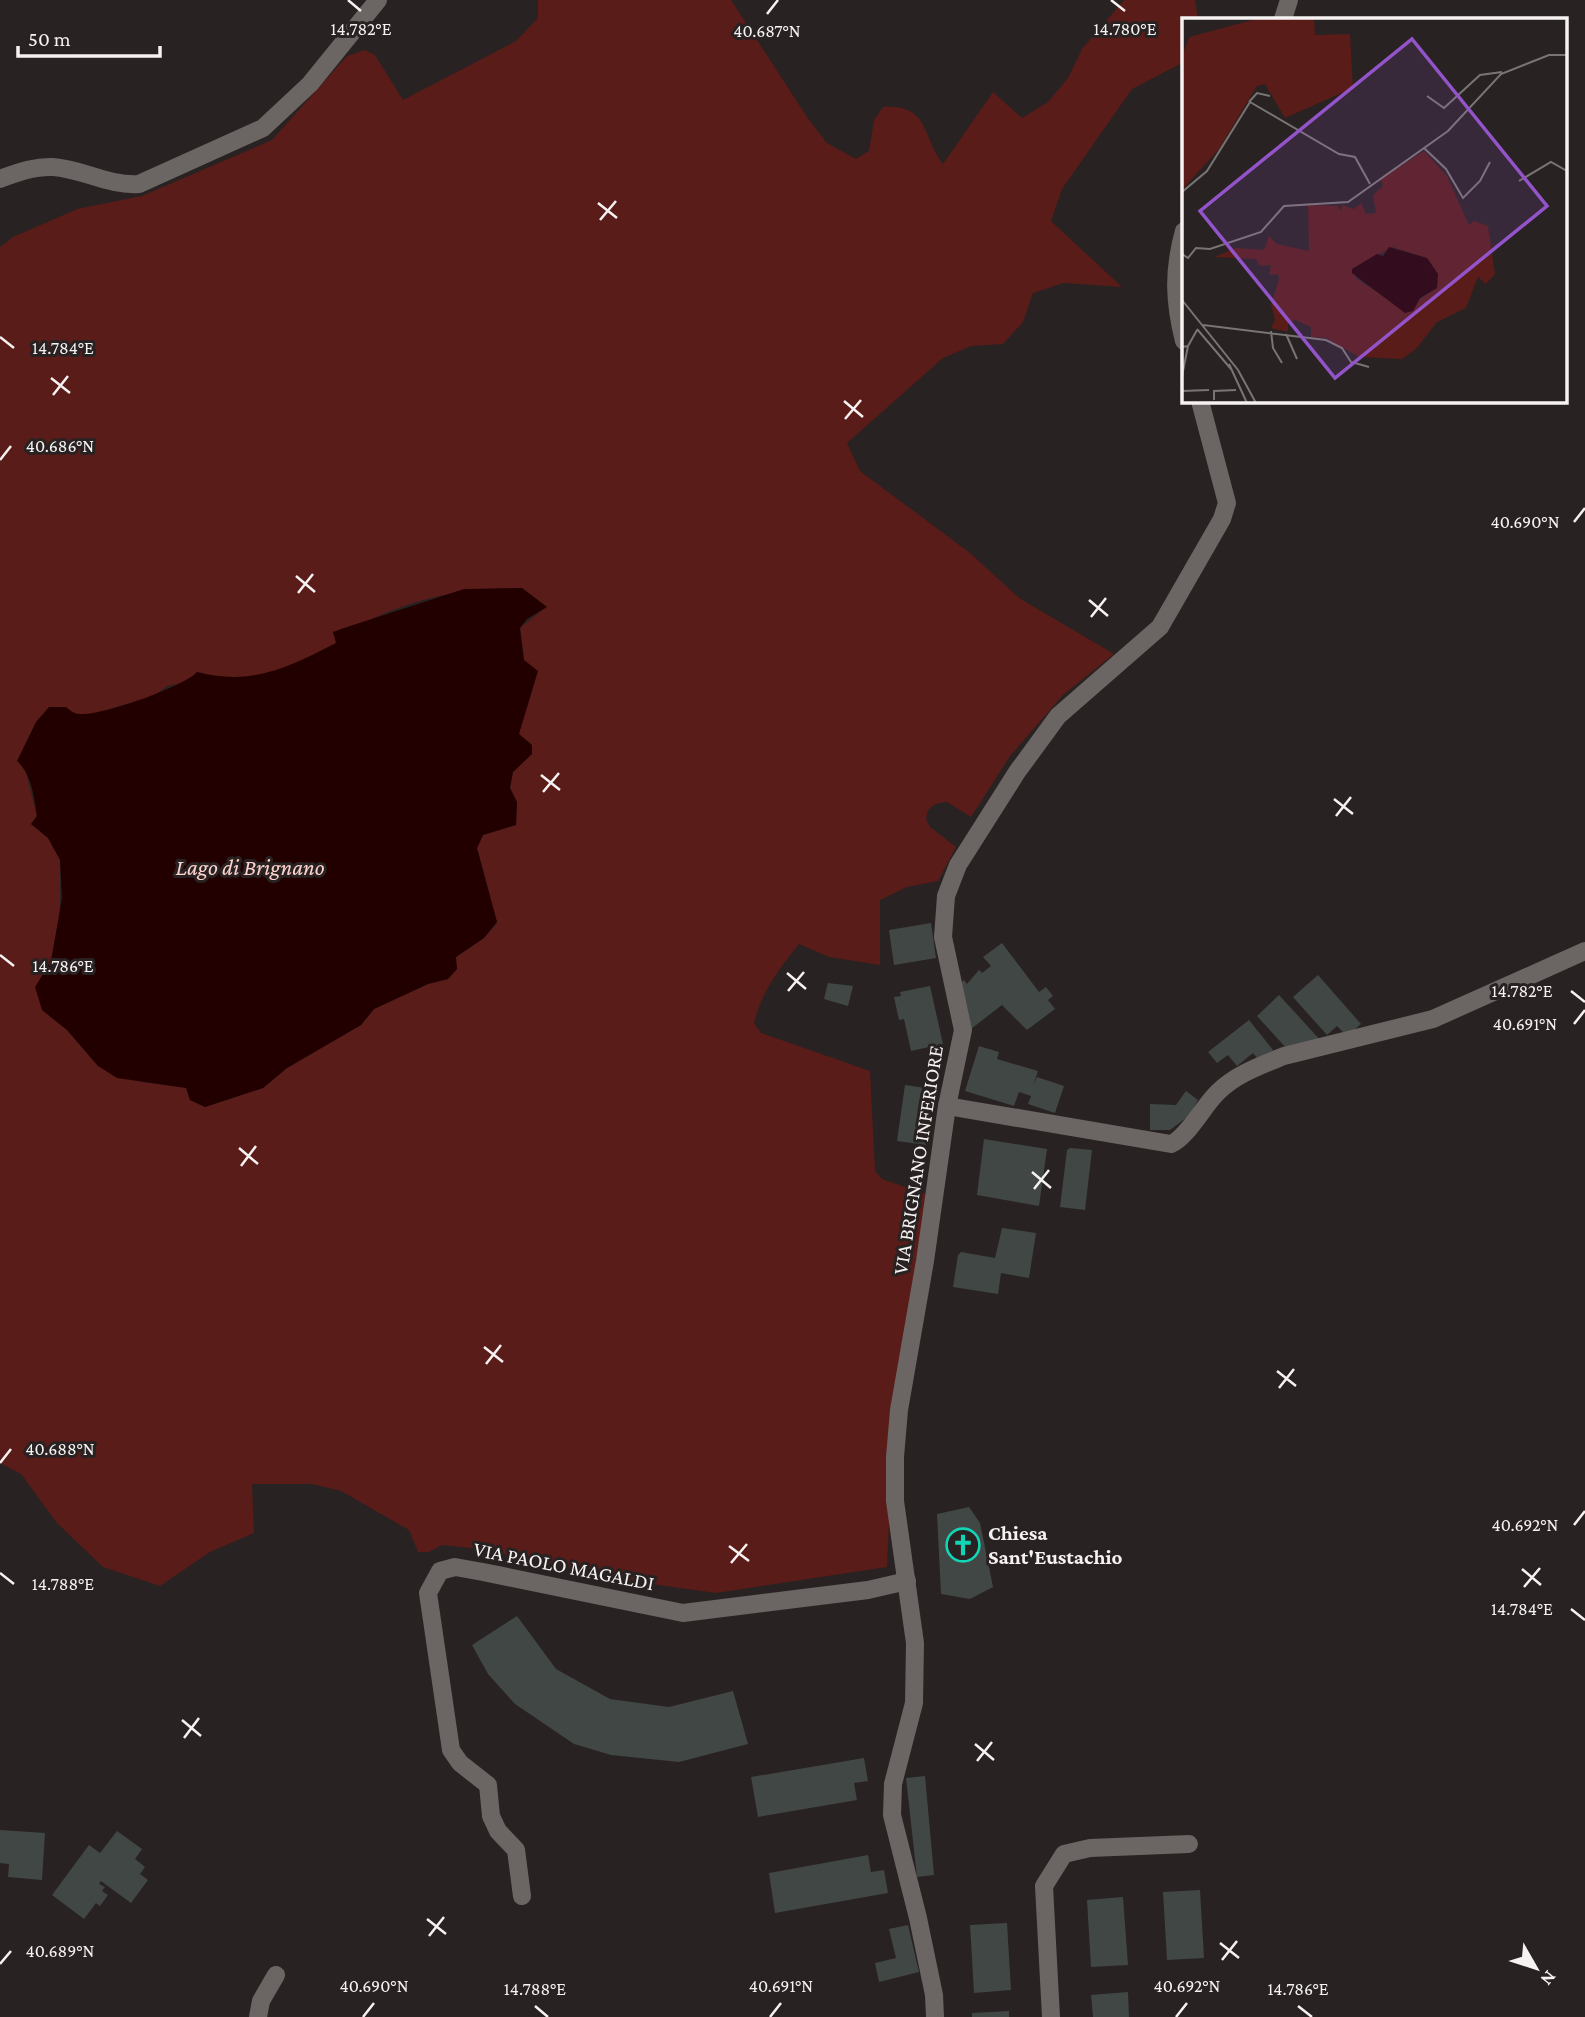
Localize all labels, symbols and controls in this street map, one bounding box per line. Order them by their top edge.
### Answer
scale bar [18,14,159,58]
inset map [1182,18,1568,402]
text: 14.782°E [331,19,392,39]
text: 14.780°E [1094,19,1157,39]
text: 40.687°N [733,21,801,41]
text: 50 m [28,27,71,51]
text: 14.784°E [32,338,94,358]
text: 40.686°N [26,436,94,456]
text: 40.690°N [1490,512,1560,532]
water label: Lago di Brignano [176,854,325,880]
text: 14.786°E [32,956,94,976]
text: 14.782°E [1492,981,1553,1001]
text: 40.691°N [1493,1014,1557,1034]
street label: VIA BRIGNANO INFERIORE [888,1044,948,1276]
text: 40.688°N [25,1439,95,1459]
text: 40.692°N [1492,1515,1559,1535]
place label: Chiesa Sant'Eustachio [988,1521,1123,1569]
church icon: Chiesa Sant'Eustachio [944,1526,982,1564]
street label: VIA PAOLO MAGALDI [472,1537,656,1595]
text: 14.788°E [32,1574,94,1594]
text: 14.784°E [1491,1599,1553,1619]
north arrow [1501,1933,1571,2003]
text: 40.689°N [26,1941,95,1961]
text: N [1537,1967,1561,1990]
text: 40.690°N [339,1976,409,1996]
text: 40.691°N [749,1976,813,1996]
text: 40.692°N [1154,1976,1221,1996]
text: 14.788°E [504,1979,566,1999]
text: 14.786°E [1267,1979,1329,1999]

